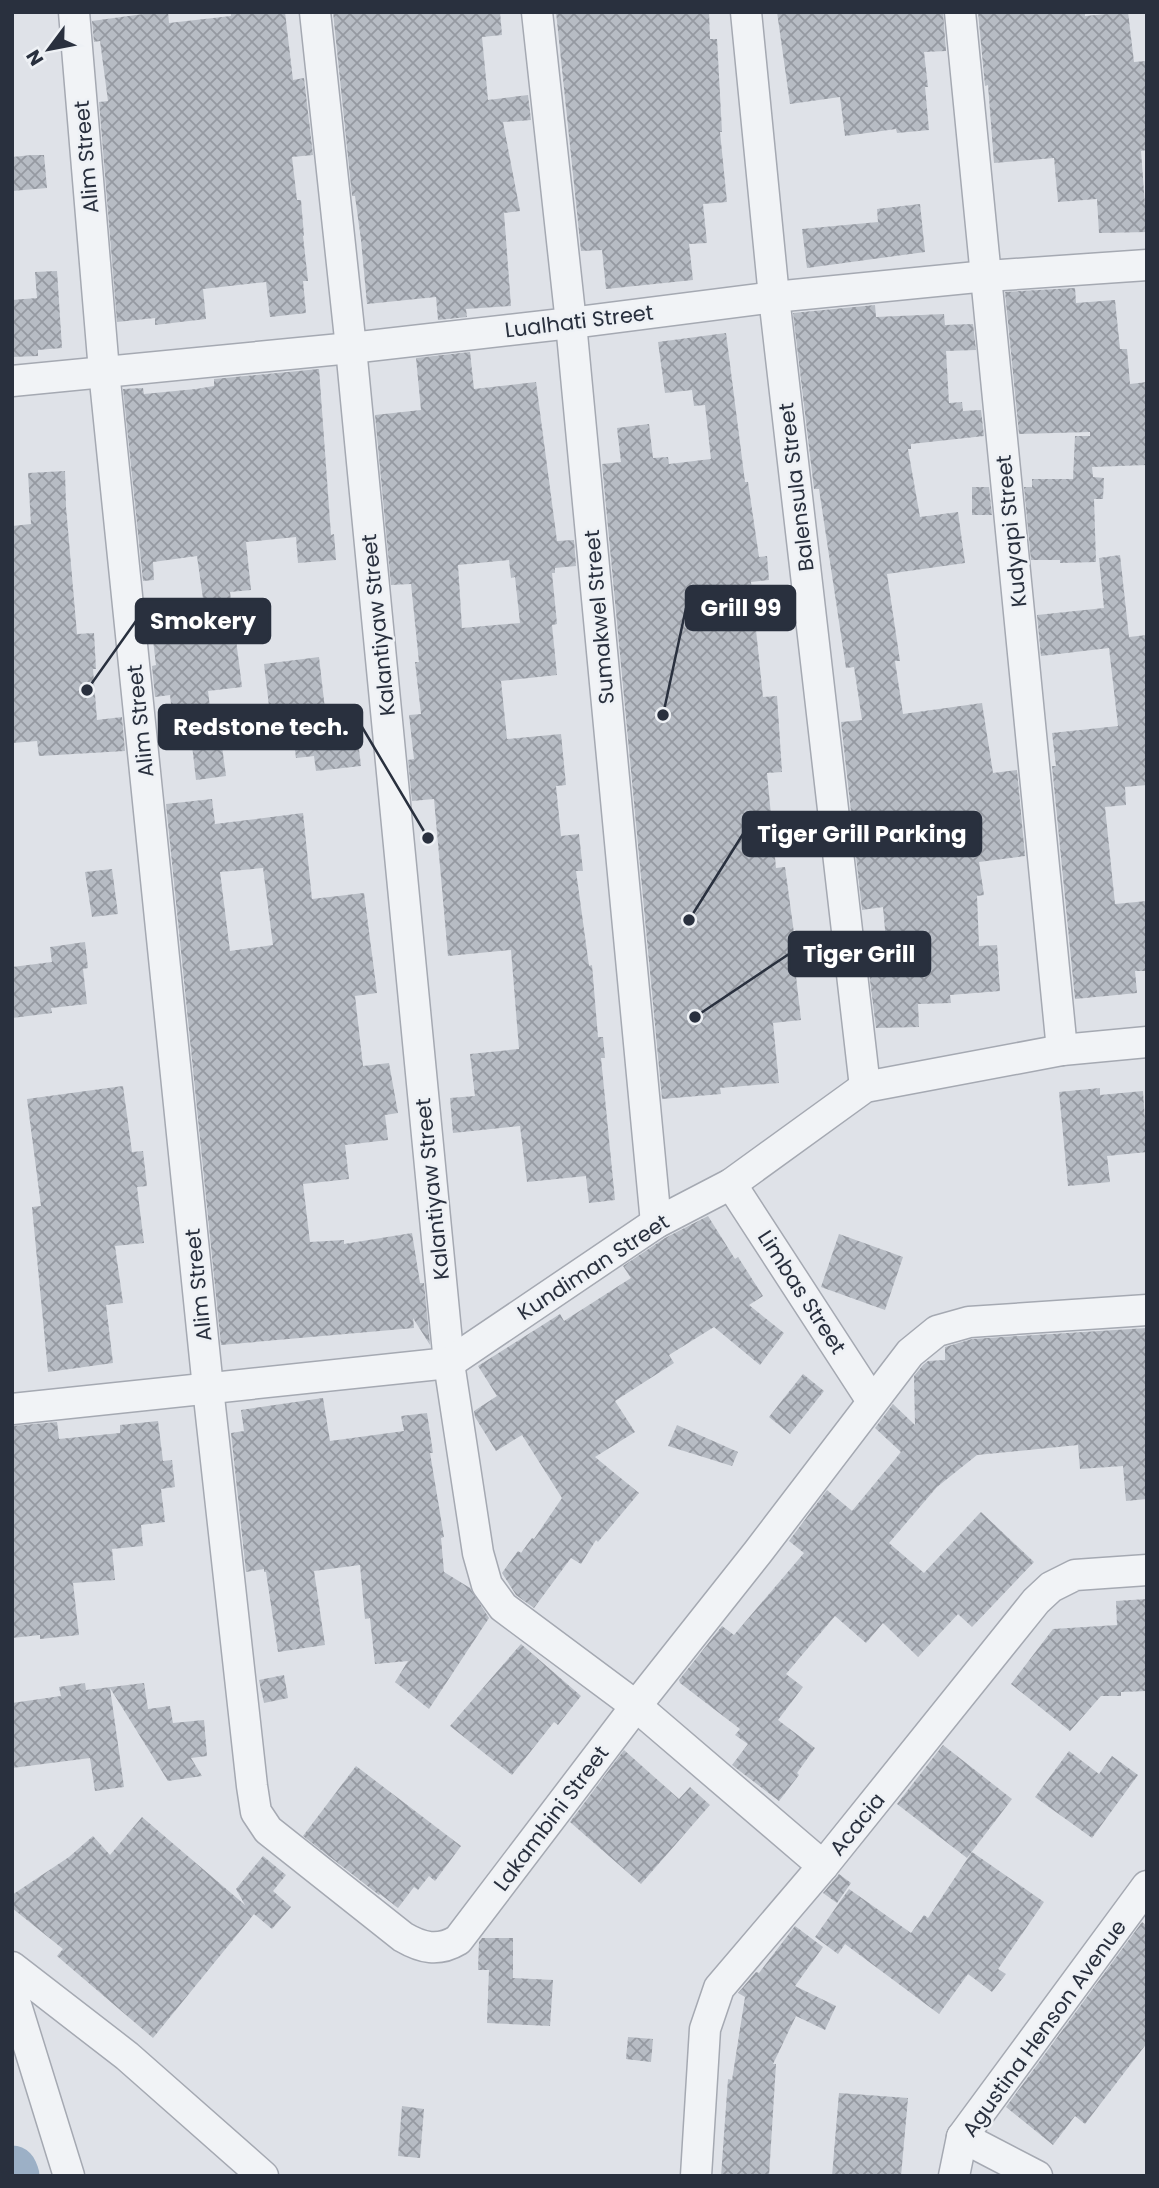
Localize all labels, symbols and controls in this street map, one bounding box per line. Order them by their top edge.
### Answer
north arrow [14,14,84,84]
text: N [20,45,50,71]
street label: Alim Street [67,99,105,215]
street label: Lualhati Street [503,298,655,344]
street label: Balensula Street [771,401,821,573]
street label: Kudyapi Street [989,454,1033,608]
street label: Sumakwel Street [577,529,621,705]
street label: Kalantiyaw Street [354,533,402,717]
callout: Grill 99 [686,586,795,630]
text: Grill 99 [701,592,781,624]
callout: Smokery [136,599,270,643]
text: Smokery [150,605,256,637]
street label: Alim Street [120,663,160,779]
callout: Redstone tech. [159,705,362,749]
text: Redstone tech. [173,711,349,743]
callout: Tiger Grill Parking [743,812,981,856]
text: Tiger Grill Parking [757,818,967,850]
callout: Tiger Grill [789,932,930,976]
text: Tiger Grill [803,938,915,970]
street label: Kalantiyaw Street [408,1097,456,1281]
street label: Kundiman Street [512,1207,674,1327]
street label: Limbas Street [751,1224,853,1360]
street label: Alim Street [178,1227,218,1343]
street label: Lakambini Street [487,1739,615,1897]
street label: Acacia [823,1786,891,1862]
street label: Agustina Henson Avenue [955,1913,1133,2143]

